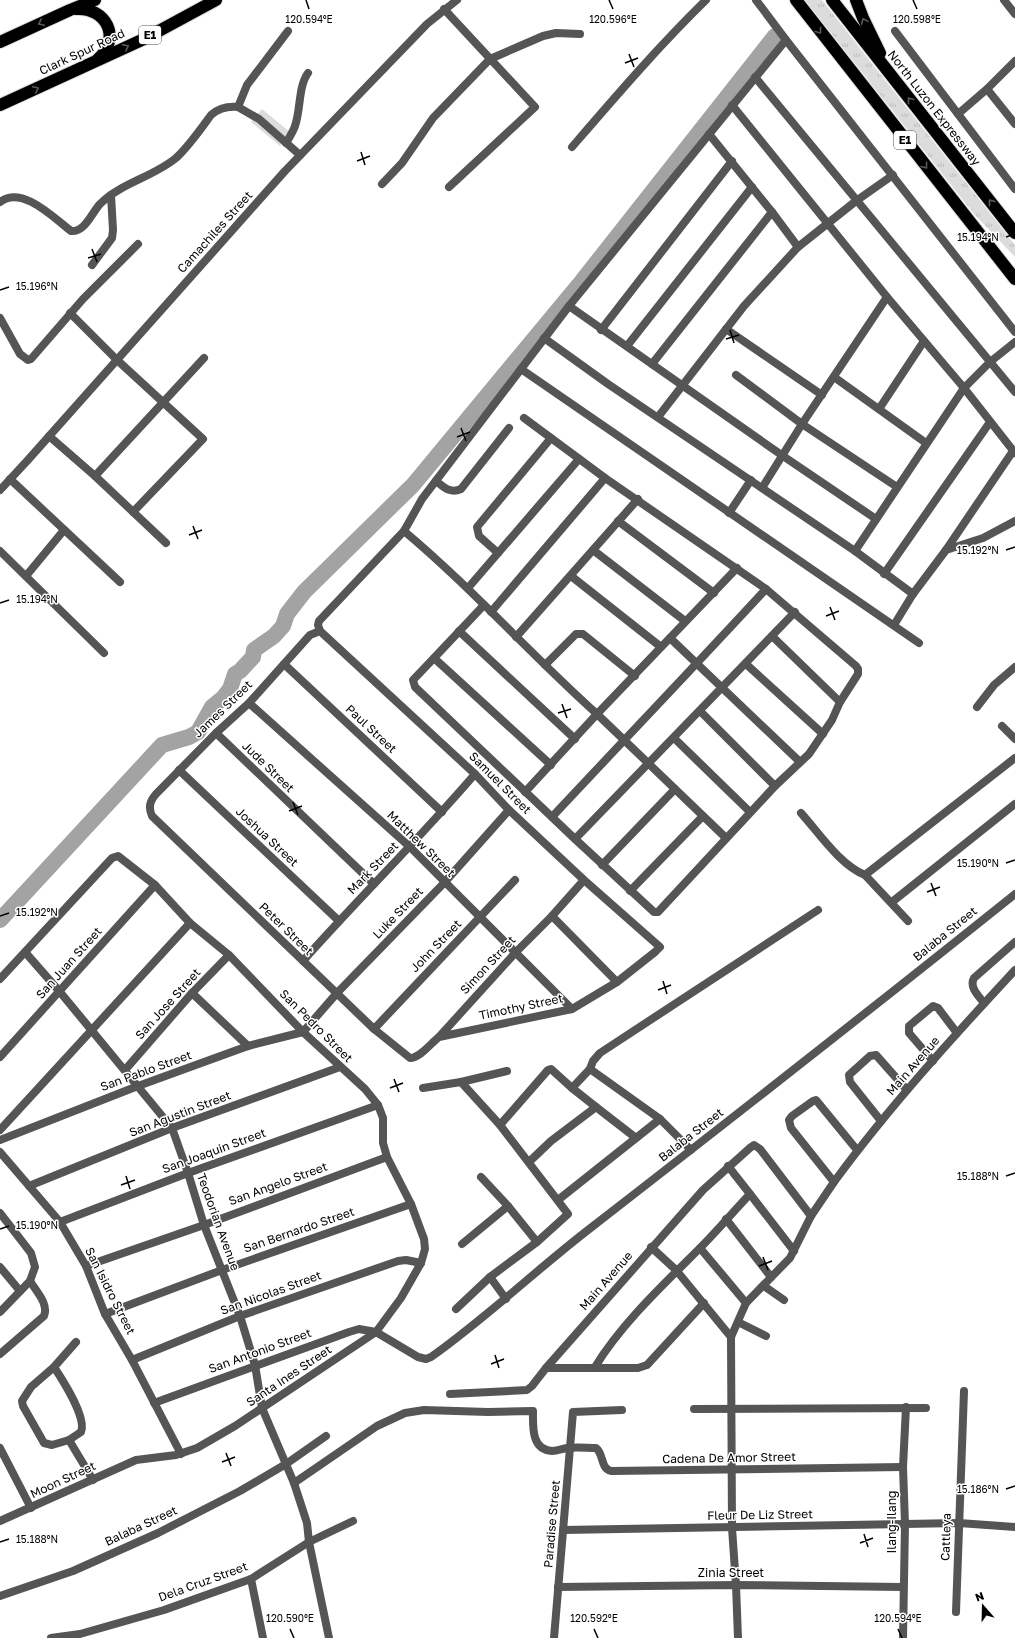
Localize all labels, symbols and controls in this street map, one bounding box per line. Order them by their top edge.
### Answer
text: 120.594°E [285,13,333,25]
text: 120.596°E [589,13,637,25]
text: 120.598°E [893,13,941,25]
one-way arrow [37,18,45,26]
one-way arrow [861,18,869,26]
street label: Clark Spur Road [37,25,127,78]
road number: E1 [139,26,161,44]
one-way arrow [815,26,822,33]
one-way arrow [121,44,129,52]
street label: North Luzon Expressway [885,47,984,169]
one-way arrow [31,86,39,94]
one-way arrow [908,98,915,105]
road number: E1 [894,131,916,149]
one-way arrow [921,162,928,169]
street label: Camachiles Street [174,187,255,276]
one-way arrow [988,200,995,207]
text: 15.194°N [957,231,999,243]
text: 15.196°N [16,280,58,292]
text: 15.192°N [957,544,999,556]
text: 15.194°N [16,593,58,605]
street label: James Street [190,677,255,740]
street label: Paul Street [343,701,400,756]
street label: Jude Street [239,738,298,795]
street label: Samuel Street [466,748,535,817]
street label: Joshua Street [233,804,302,870]
street label: Matthew Street [384,807,459,880]
street label: Mark Street [344,838,401,897]
text: 15.190°N [957,857,999,869]
street label: Luke Street [369,884,426,942]
street label: Peter Street [256,899,317,958]
street label: Balaba Street [910,903,980,964]
text: 15.192°N [16,906,58,918]
street label: John Street [407,916,464,975]
street label: San Juan Street [32,924,105,1002]
street label: Simon Street [457,932,519,997]
street label: San Jose Street [132,965,204,1042]
street label: San Pedro Street [277,986,356,1065]
street label: Timothy Street [477,990,565,1023]
street label: Main Avenue [883,1033,942,1098]
street label: San Pablo Street [98,1047,194,1094]
street label: San Agustin Street [127,1087,233,1140]
street label: Balaba Street [655,1105,726,1165]
street label: San Joaquin Street [160,1125,268,1176]
street label: San Angelo Street [226,1159,329,1208]
text: 15.188°N [957,1170,999,1182]
street label: Teodorian Avenue [194,1171,243,1273]
street label: San Bernardo Street [241,1203,356,1256]
text: 15.190°N [16,1219,58,1231]
street label: San Isidro Street [82,1245,139,1337]
street label: Main Avenue [576,1248,635,1313]
street label: San Nicolas Street [218,1267,324,1318]
street label: San Antonio Street [206,1325,314,1376]
street label: Santa Ines Street [243,1341,334,1410]
street label: Cadena De Amor Street [662,1449,796,1466]
street label: Moon Street [28,1458,98,1501]
street label: Paradise Street [540,1479,563,1569]
text: 15.186°N [957,1483,999,1495]
street label: Ilang-Ilang [884,1491,899,1553]
street label: Balaba Street [102,1502,180,1549]
street label: Fleur De Liz Street [707,1506,813,1523]
street label: Cattleya [937,1513,954,1561]
text: 15.188°N [16,1533,58,1545]
street label: Dela Cruz Street [156,1558,250,1605]
street label: Zinia Street [698,1565,764,1580]
north arrow [963,1586,1003,1626]
text: N [973,1589,986,1604]
text: 120.590°E [266,1612,314,1624]
text: 120.592°E [570,1612,618,1624]
text: 120.594°E [874,1612,922,1624]

